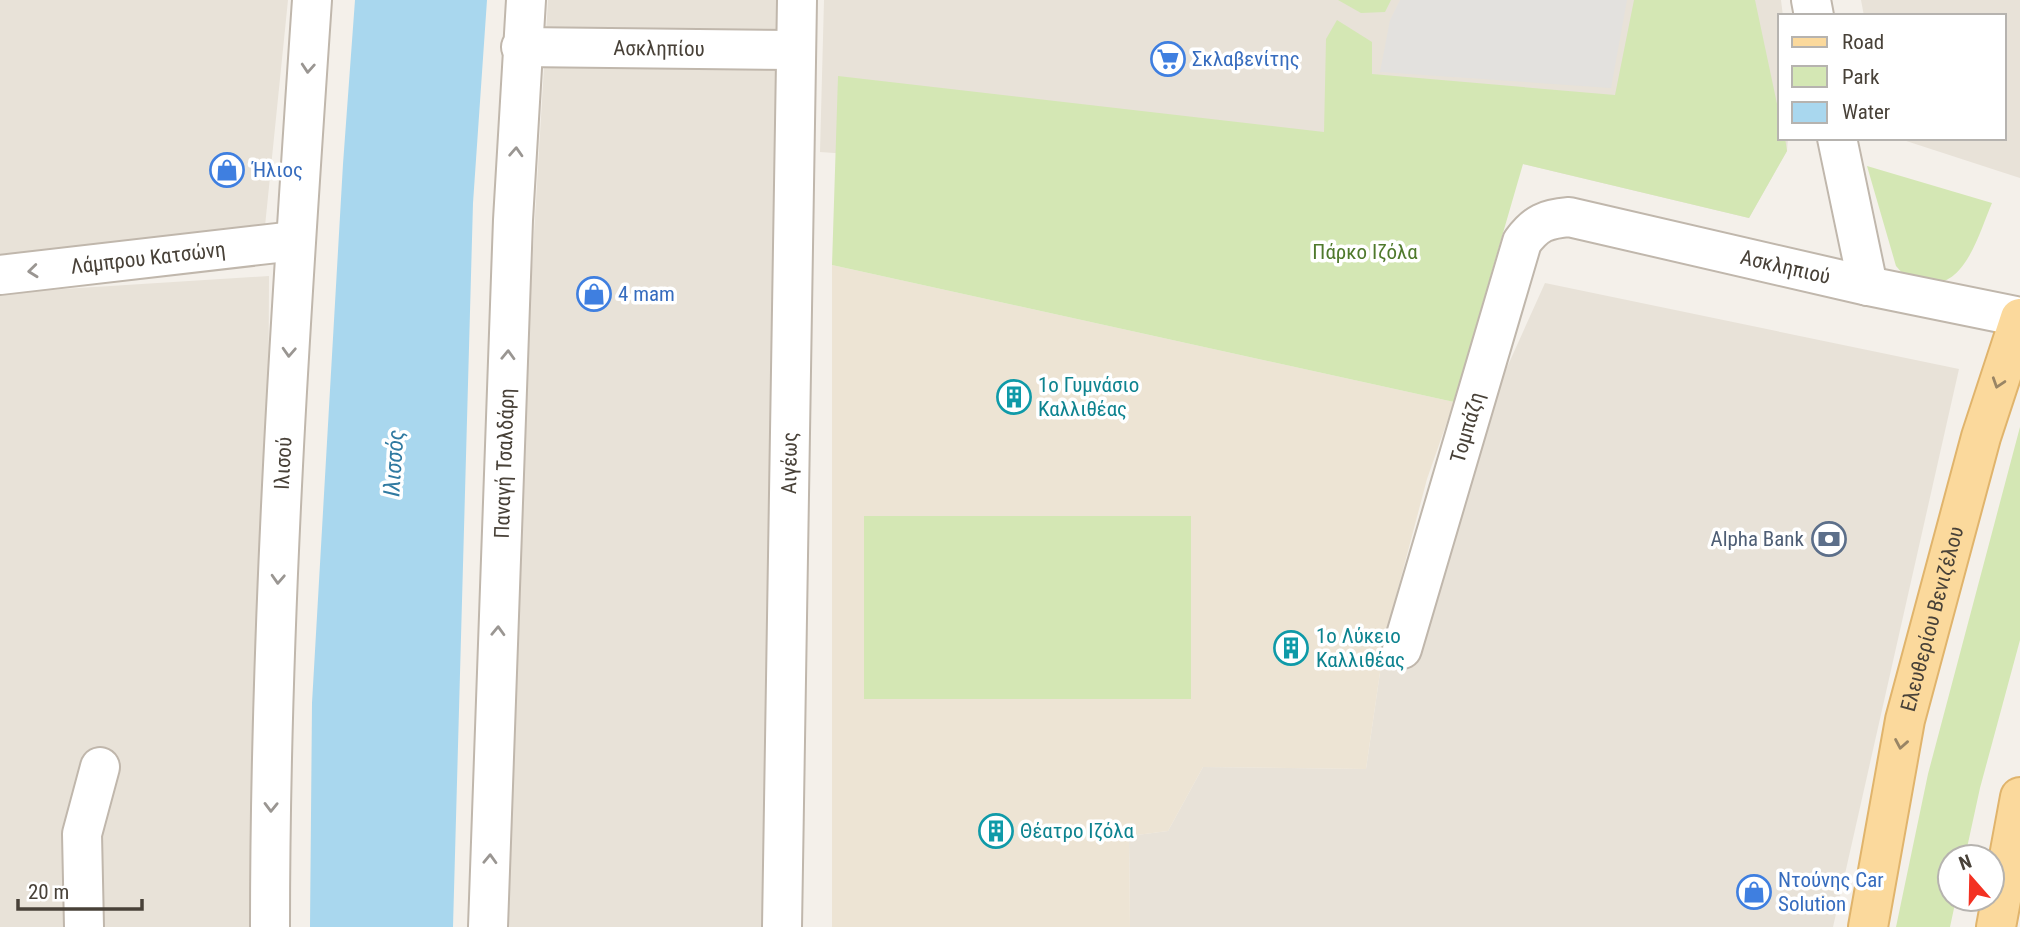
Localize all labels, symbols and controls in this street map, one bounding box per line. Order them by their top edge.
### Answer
legend [1778,14,2006,140]
text: Road [1842,30,1884,54]
street label: Ασκληπίου [613,36,705,61]
supermarket icon: Σκλαβενίτης [1149,40,1187,78]
place label: Σκλαβενίτης [1192,47,1300,71]
one-way arrow [300,63,315,74]
text: Park [1842,65,1880,89]
text: Water [1842,100,1890,124]
one-way arrow [508,146,523,157]
shop icon: Ήλιος [208,151,246,189]
place label: Ήλιος [251,158,303,182]
street label: Λάμπρου Κατσώνη [69,237,227,279]
park label: Πάρκο Ιζόλα [1312,240,1418,264]
street label: Ασκληπιού [1738,245,1833,289]
one-way arrow [27,263,39,278]
shop icon: 4 mam [575,275,613,313]
place label: 4 mam [618,282,675,306]
one-way arrow [282,347,297,358]
one-way arrow [500,349,515,360]
place label: 1ο Γυμνάσιο Καλλιθέας [1038,373,1139,421]
one-way arrow [1992,377,2007,389]
building icon: 1ο Γυμνάσιο Καλλιθέας [995,378,1033,416]
street label: Παναγή Τσαλδάρη [490,388,519,539]
street label: Τομπάζη [1446,389,1489,466]
water label: Ιλισσός [378,429,410,497]
street label: Αιγέως [777,432,802,494]
street label: Ιλισού [270,436,296,490]
bank icon: Alpha Bank [1810,520,1848,558]
street label: Ελευθερίου Βενιζέλου [1896,524,1968,714]
place label: Alpha Bank [1711,527,1805,551]
one-way arrow [271,574,286,585]
place label: 1ο Λύκειο Καλλιθέας [1316,624,1405,672]
one-way arrow [491,626,506,637]
building icon: 1ο Λύκειο Καλλιθέας [1272,629,1310,667]
one-way arrow [1894,738,1909,750]
one-way arrow [263,802,279,813]
building icon: Θέατρο Ιζόλα [977,812,1015,850]
place label: Θέατρο Ιζόλα [1020,819,1135,843]
north arrow [1936,843,2006,913]
text: N [1956,850,1975,875]
one-way arrow [483,853,498,864]
scale bar [18,867,142,911]
place label: Ντούνης Car Solution [1778,868,1884,916]
shop icon: Ντούνης Car Solution [1735,873,1773,911]
text: 20 m [28,880,69,904]

